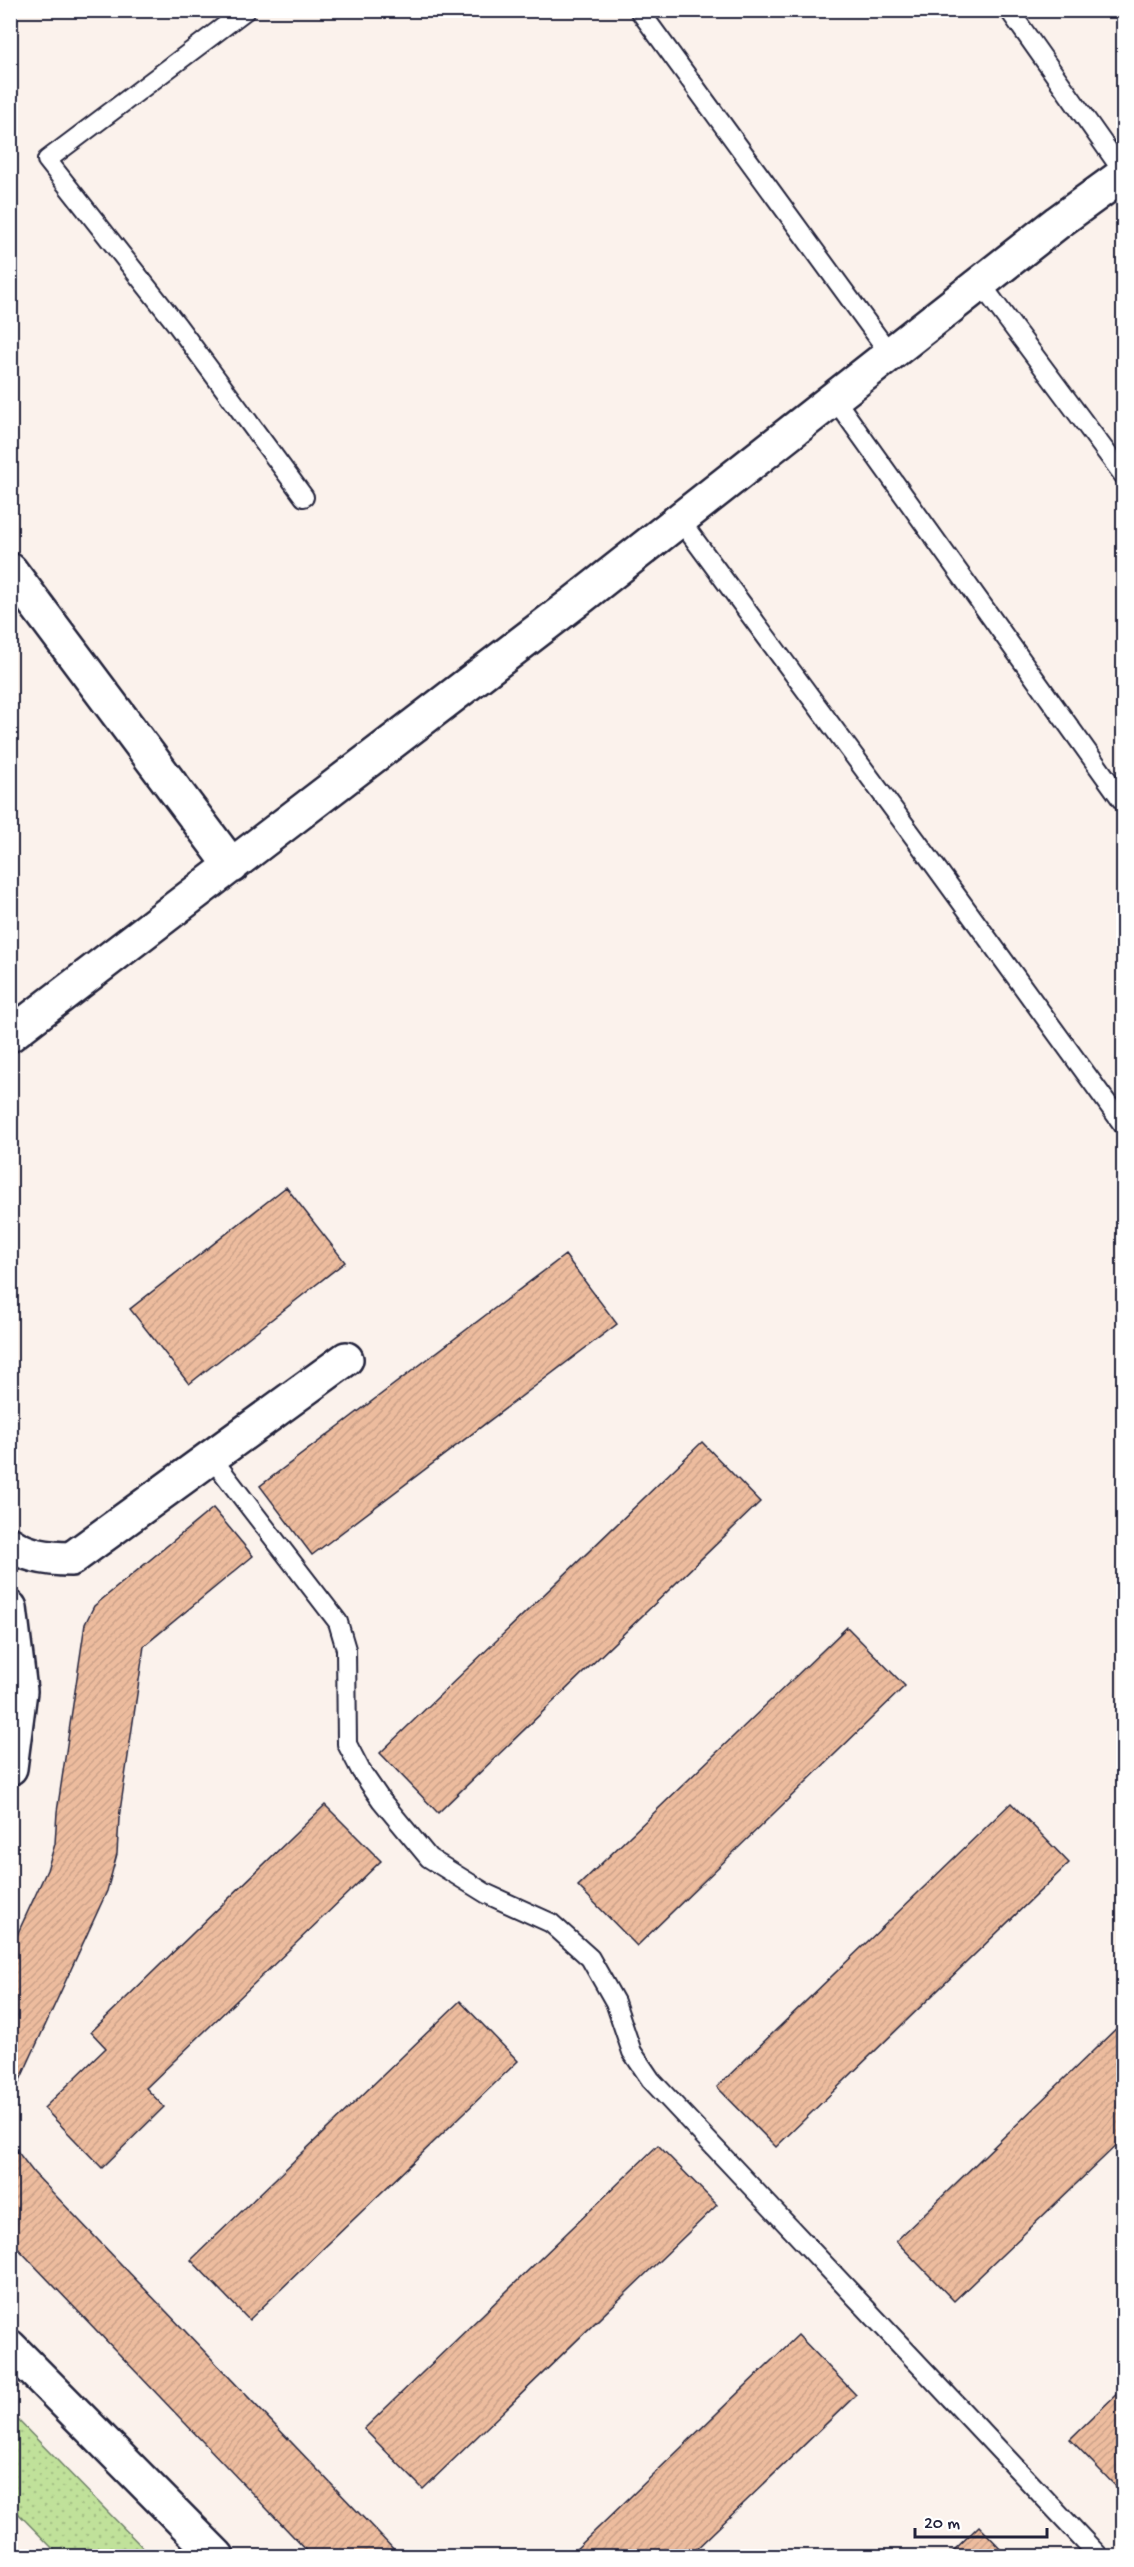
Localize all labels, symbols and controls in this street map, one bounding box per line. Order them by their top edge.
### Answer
scale bar [915,2501,1047,2539]
text: 20 m [924,2514,960,2535]

